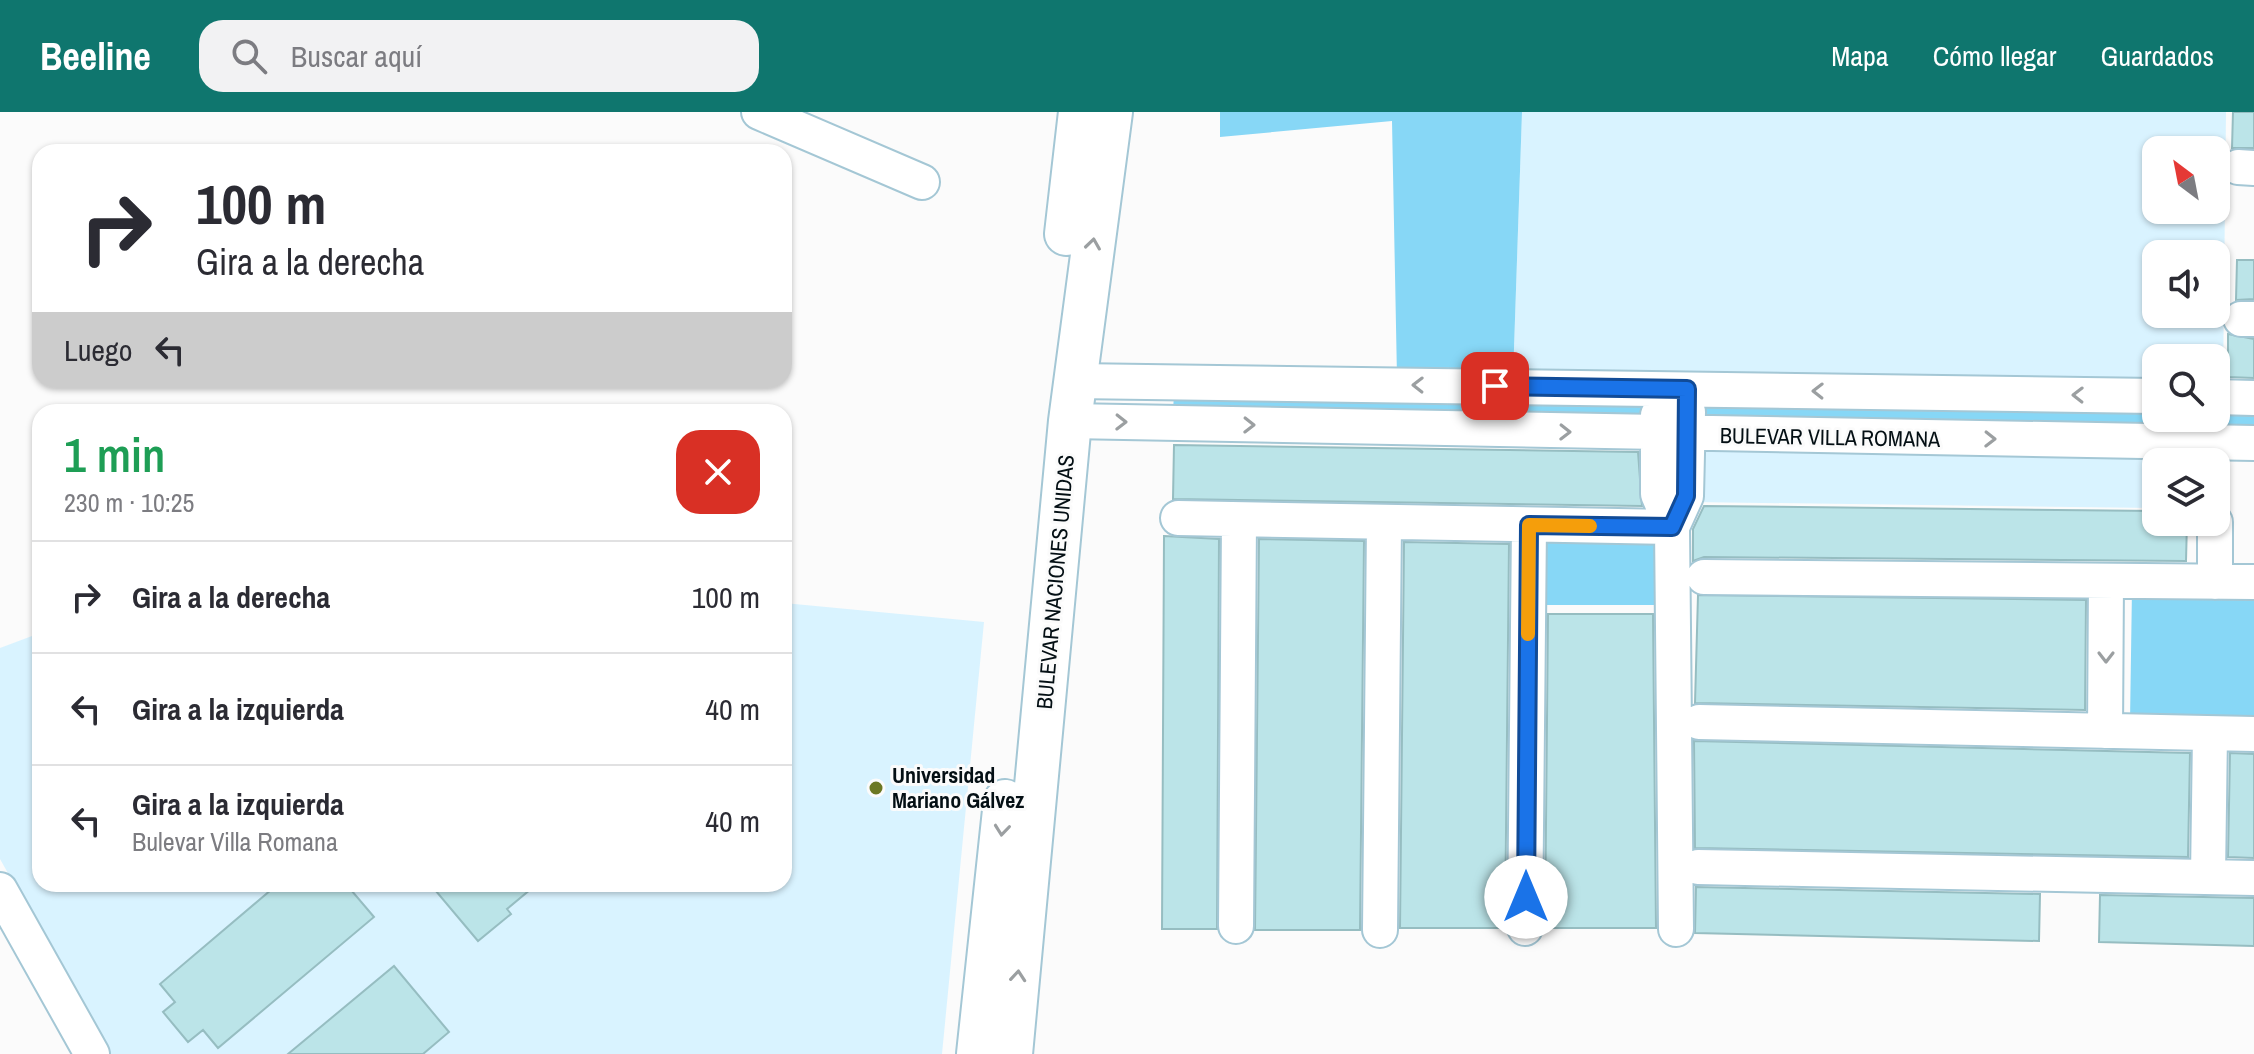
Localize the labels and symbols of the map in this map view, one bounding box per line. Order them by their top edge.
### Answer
north arrow [2142,136,2230,224]
one-way arrow [1084,237,1101,251]
pin [1461,352,1529,420]
one-way arrow [1411,377,1424,394]
one-way arrow [1811,383,1824,400]
one-way arrow [2071,386,2084,404]
one-way arrow [1115,413,1128,431]
one-way arrow [1244,416,1256,434]
street label: BULEVAR VILLA ROMANA [1720,420,1941,454]
one-way arrow [1559,424,1572,441]
one-way arrow [1984,430,1997,448]
street label: BULEVAR NACIONES UNIDAS [1029,454,1081,710]
one-way arrow [2097,651,2115,664]
place label: Universidad Mariano Gálvez [892,760,1024,815]
marker: Universidad Mariano Gálvez [867,779,885,797]
one-way arrow [994,824,1011,837]
position arrow [1484,855,1568,939]
one-way arrow [1009,969,1026,982]

